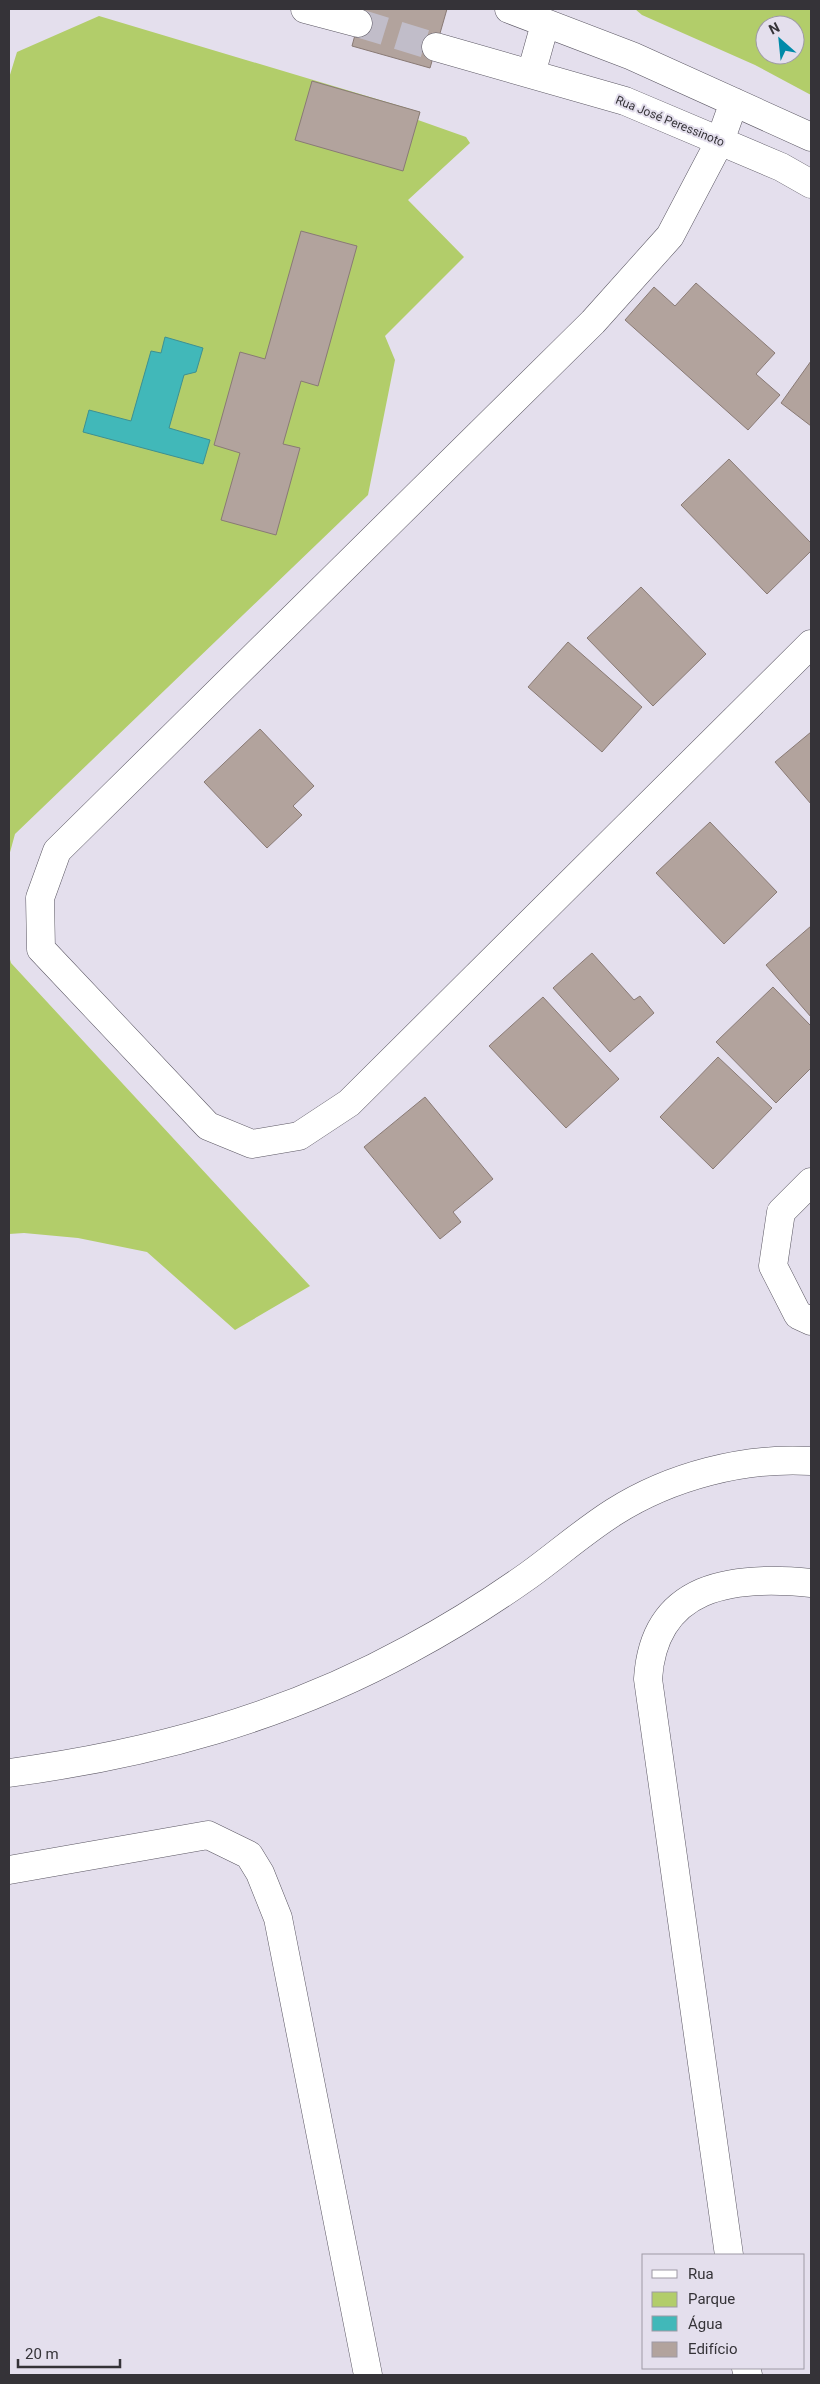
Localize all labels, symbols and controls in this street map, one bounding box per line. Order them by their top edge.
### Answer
north arrow [755,15,805,65]
text: N [766,19,782,38]
street label: Rua José Peressinoto [614,93,727,149]
legend [642,2254,805,2369]
text: Rua [688,2265,714,2283]
text: Parque [688,2290,735,2308]
text: Água [688,2315,723,2333]
scale bar [18,2336,120,2368]
text: Edifício [688,2340,737,2358]
text: 20 m [25,2345,59,2363]

